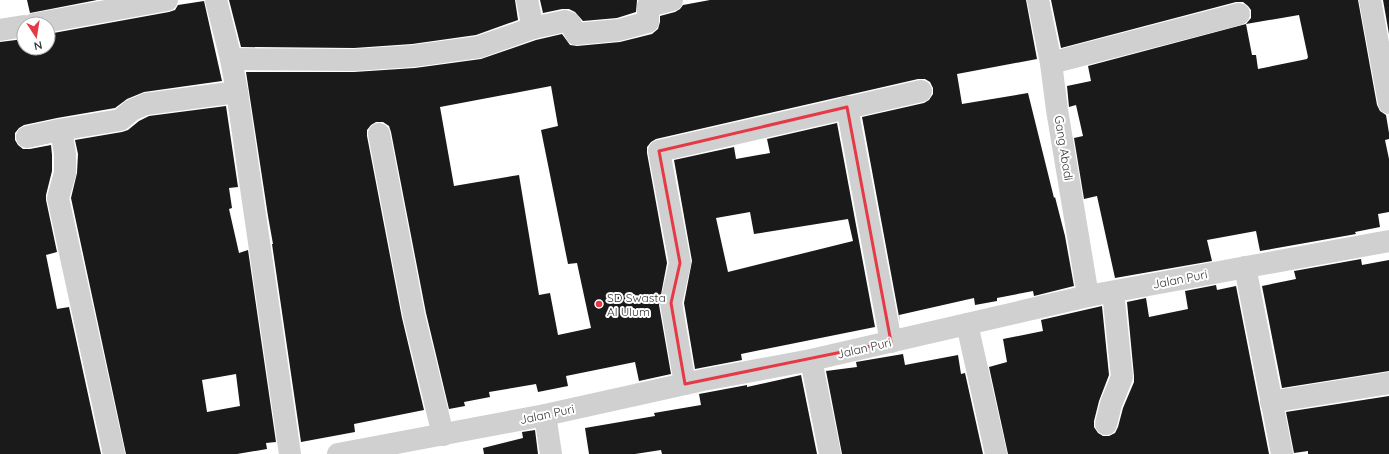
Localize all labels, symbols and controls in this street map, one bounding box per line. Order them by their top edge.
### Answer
north arrow [16,16,56,56]
text: N [33,38,43,53]
street label: Gang Abadi [1051,114,1077,182]
street label: Jalan Puri [1151,266,1209,292]
place label: SD Swasta Al Ulum [607,290,666,319]
marker: SD Swasta Al Ulum [594,299,604,309]
street label: Jalan Puri [835,334,893,362]
street label: Jalan Puri [518,401,576,427]

